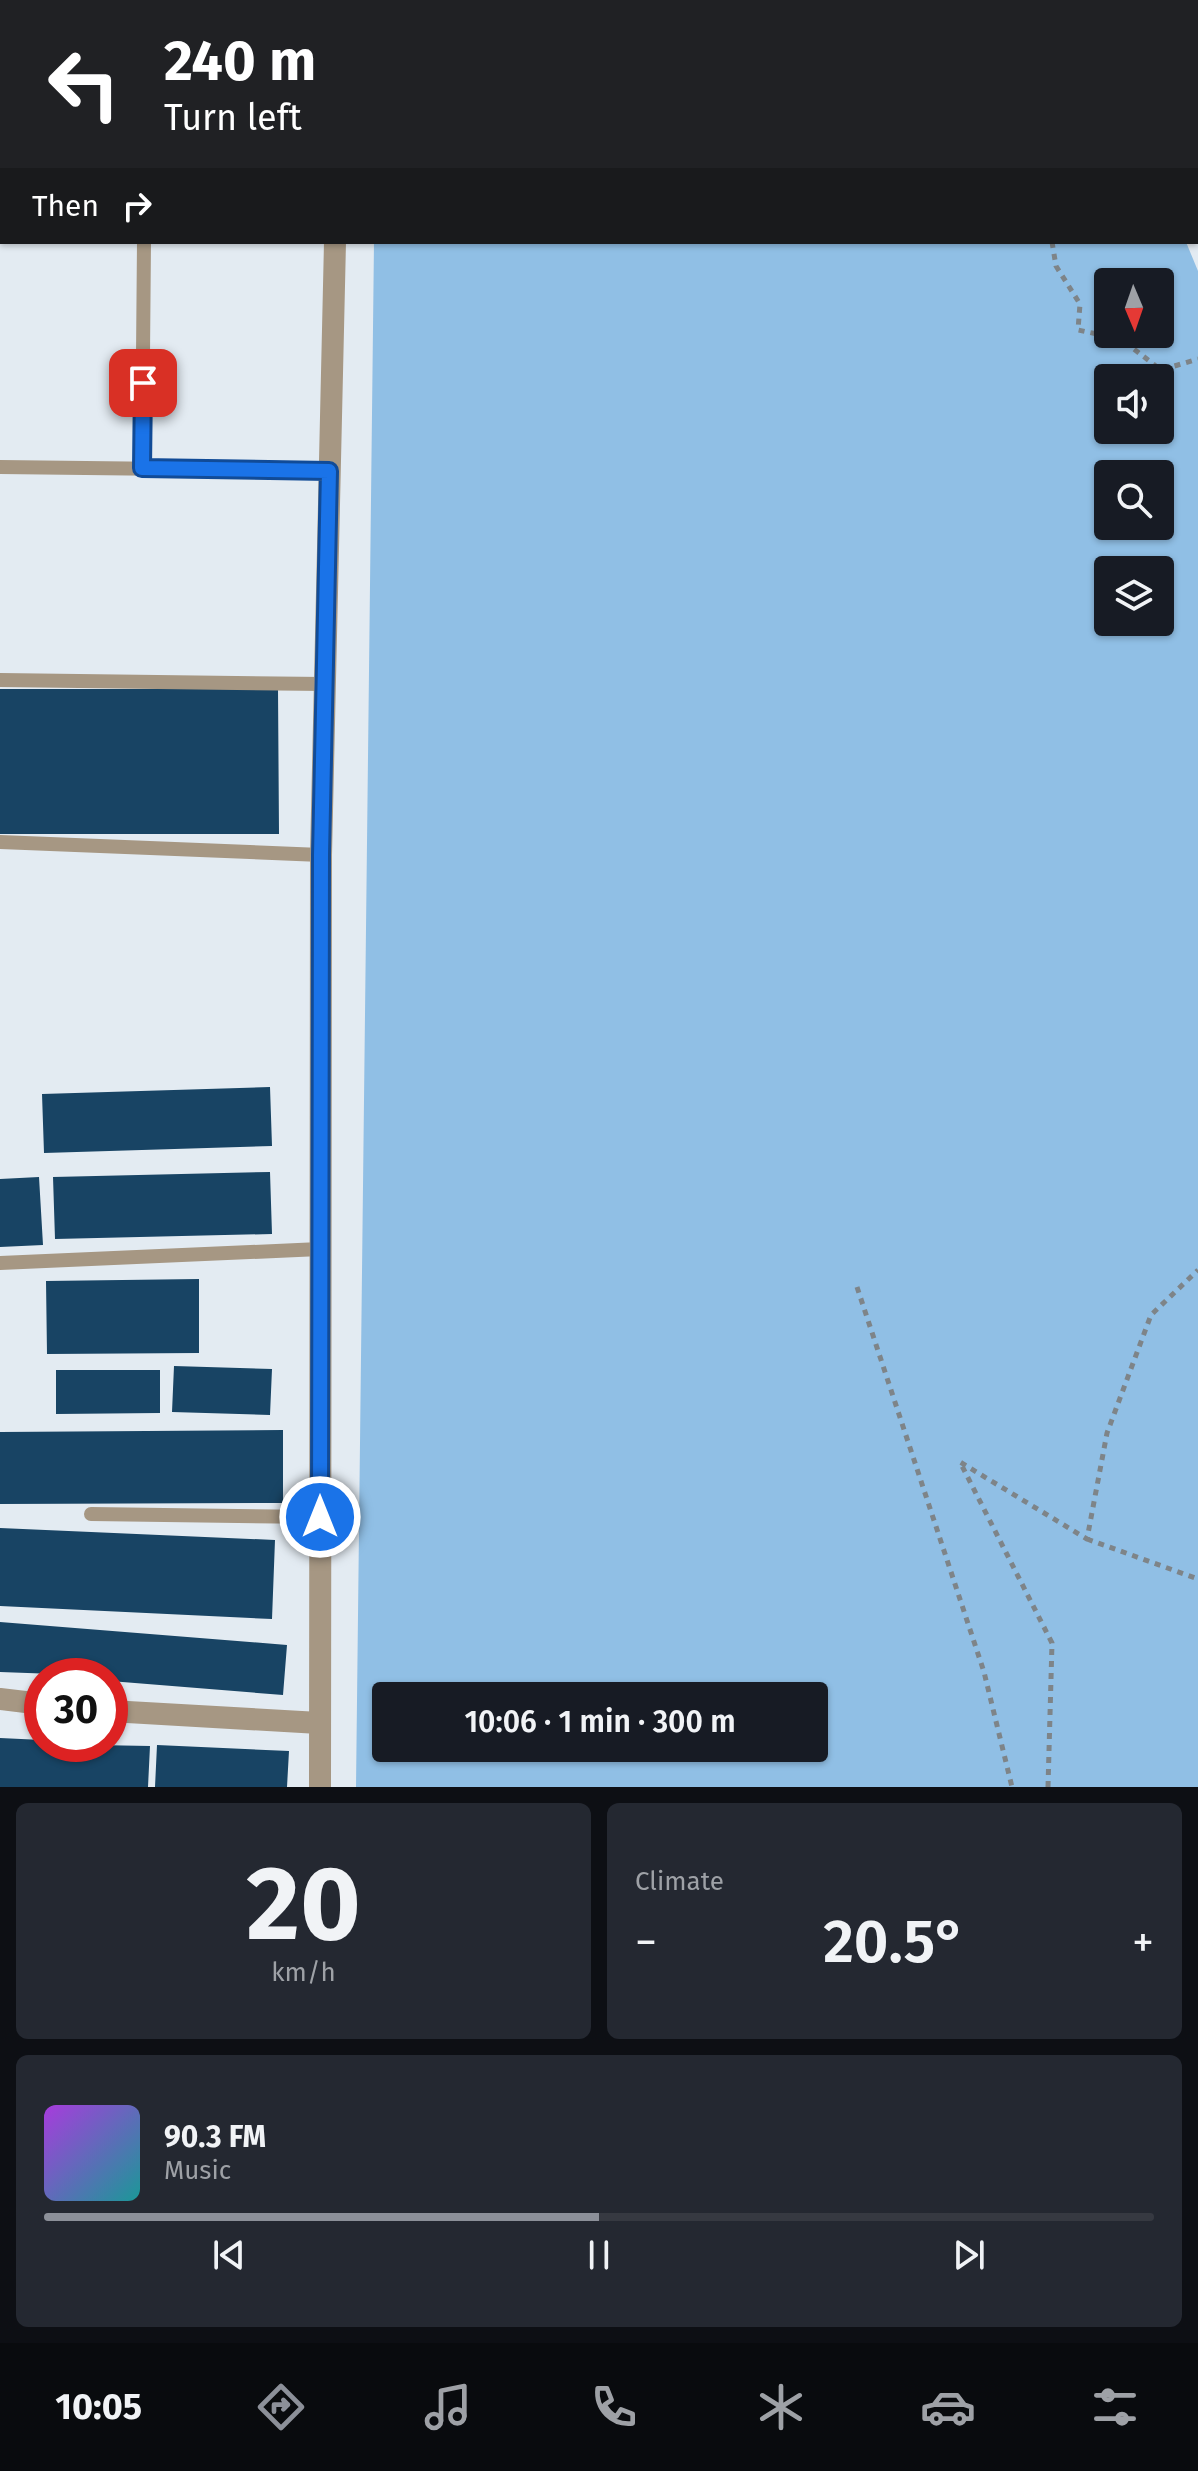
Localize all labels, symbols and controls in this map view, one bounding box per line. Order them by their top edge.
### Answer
text: 240 m [164,28,316,95]
icon: left [32,32,136,136]
text: Turn left [164,96,302,140]
icon: right [115,184,159,228]
text: Then [32,188,99,224]
north arrow [1094,268,1174,348]
map controls [1094,268,1174,636]
pin [109,349,177,417]
icon: arrive [121,361,165,405]
button: sound [1094,364,1174,444]
button: search [1094,460,1174,540]
button: layers [1094,556,1174,636]
position arrow [278,1475,362,1559]
speed limit sign: 30 [24,1658,128,1762]
text: 10:06 · 1 min · 300 m [464,1704,736,1740]
text: 20 [246,1842,361,1967]
text: Climate [635,1866,724,1897]
text: 20.5° [823,1906,966,1978]
text: − [635,1916,657,1969]
text: + [1132,1916,1154,1969]
text: km/h [271,1957,336,1988]
text: 90.3 FM [164,2119,266,2155]
text: Music [164,2155,231,2186]
icon: previous [207,2233,251,2277]
icon: pause [577,2233,621,2277]
icon: next [947,2233,991,2277]
icon: directions [253,2379,309,2435]
icon: music [420,2379,476,2435]
icon: phone [586,2379,642,2435]
icon: climate [753,2379,809,2435]
icon: car [920,2379,976,2435]
icon: filters [1087,2379,1143,2435]
text: 10:05 [55,2385,142,2429]

